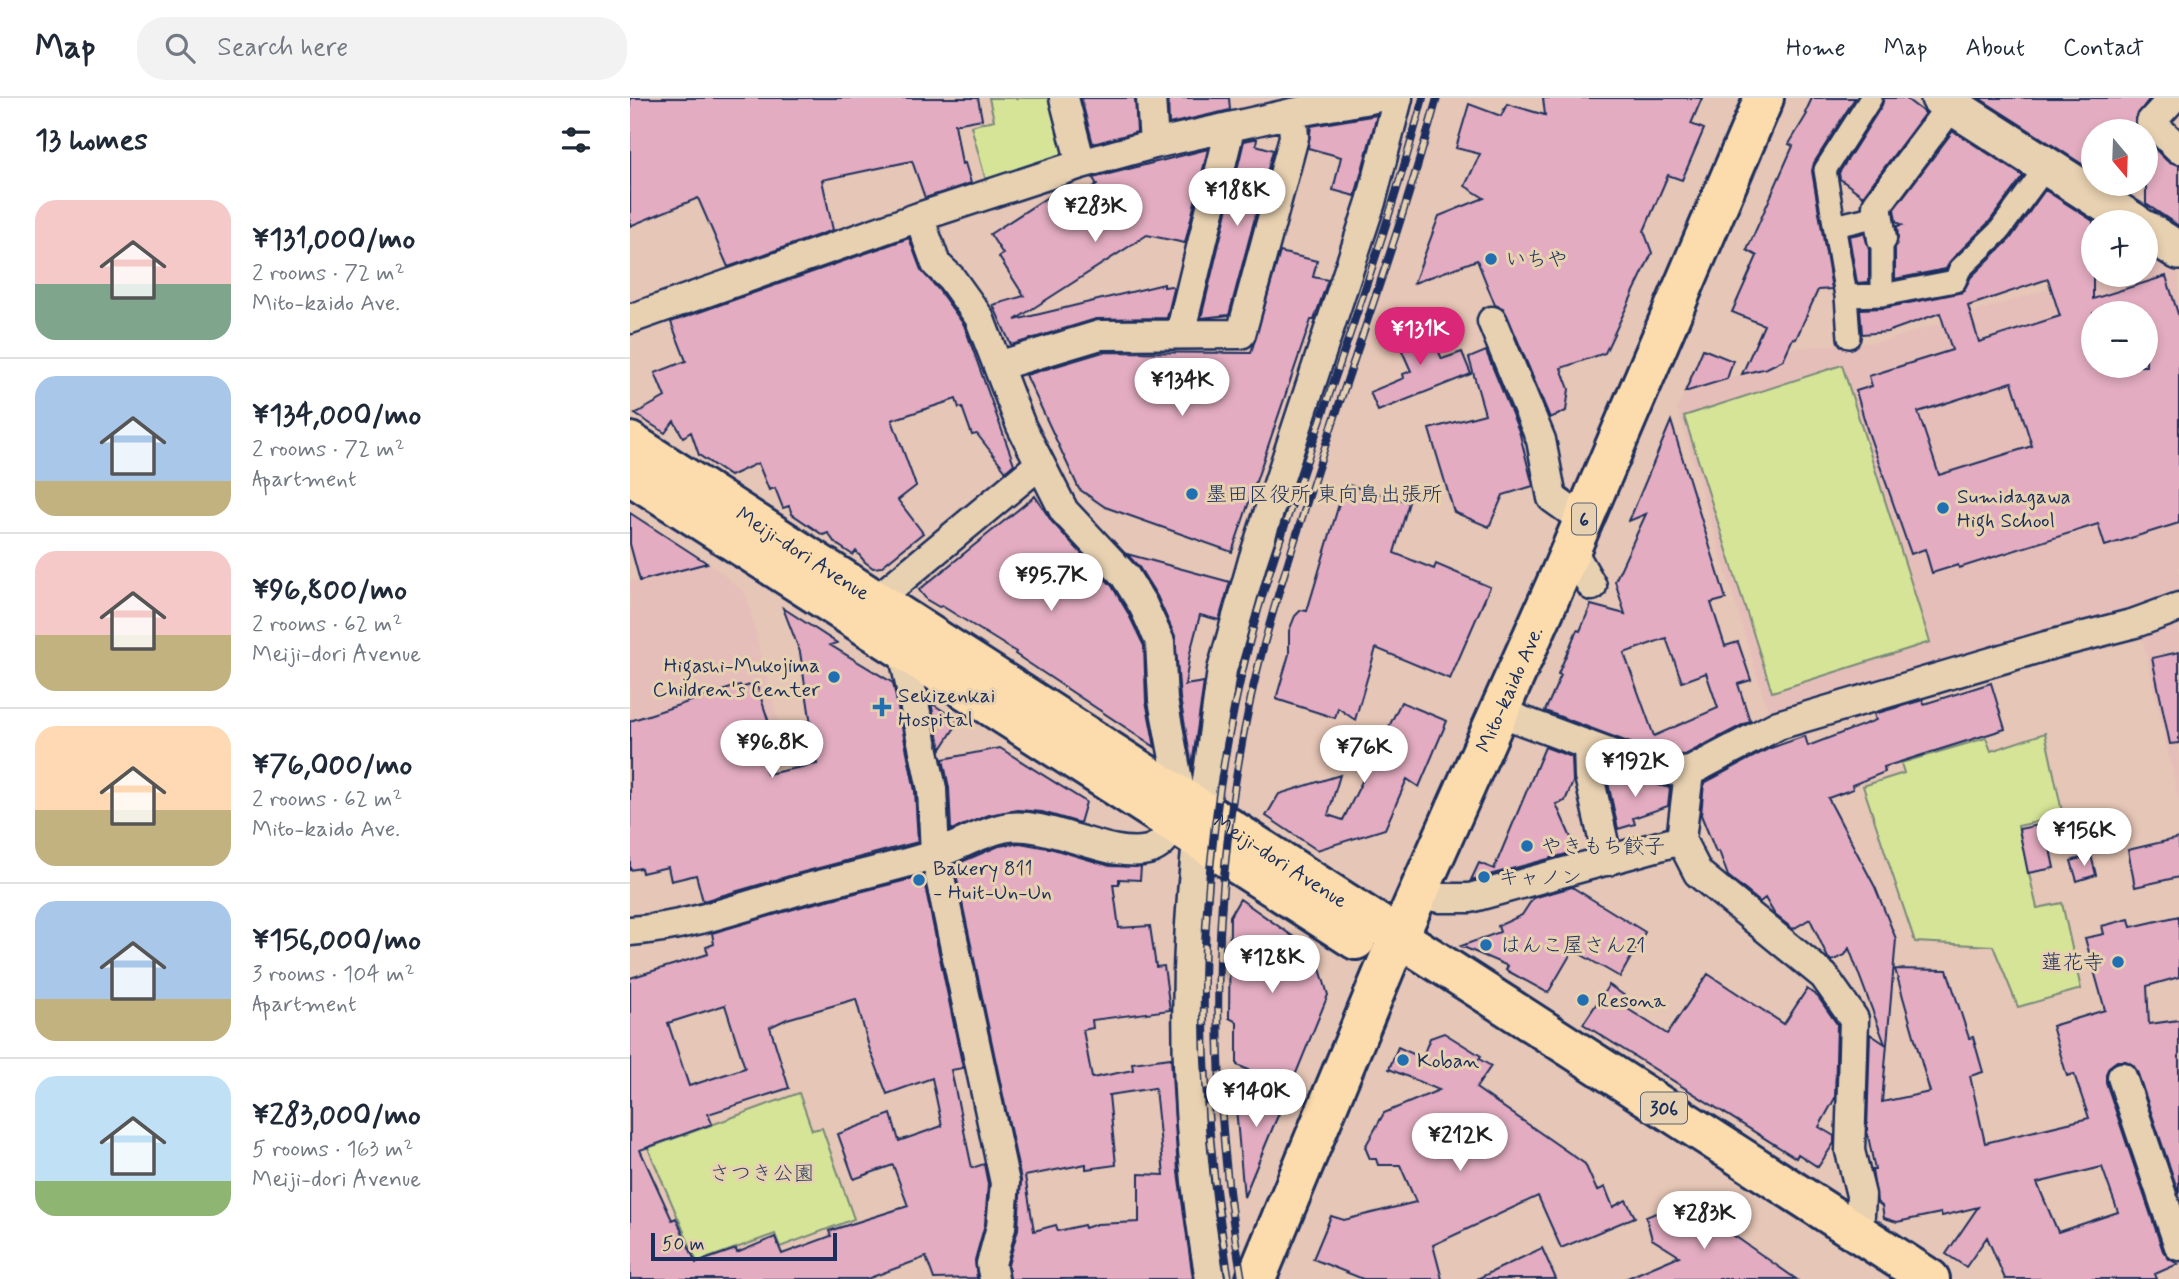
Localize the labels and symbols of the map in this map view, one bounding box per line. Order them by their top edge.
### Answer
north arrow [2081,119,2158,196]
pin: ¥188K [1188,169,1286,228]
pin: ¥283K [1046,184,1144,244]
place label: いちや [1505,246,1568,274]
marker: いちや [1483,251,1499,267]
pin: ¥131K [1371,308,1469,367]
pin: ¥134K [1133,358,1231,418]
place label: 墨田区役所 東向島出張所 [1206,481,1443,509]
place label: Sumidagawa High School [1957,483,2071,537]
marker: 墨田区役所 東向島出張所 [1184,486,1200,502]
marker: Sumidagawa High School [1935,500,1951,516]
street label: Meiji-dori Avenue [730,501,875,608]
road number: 6 [1572,504,1596,534]
pin: ¥95.7K [994,554,1108,613]
street label: Mito-kaido Ave. [1470,622,1550,757]
place label: Higashi-Mukojima Children's Center [652,652,820,704]
marker: Higashi-Mukojima Children's Center [826,669,842,685]
place label: Sekizenkai Hospital [898,682,995,734]
marker: Sekizenkai Hospital [872,697,892,717]
pin: ¥96.8K [715,720,829,780]
pin: ¥76K [1323,726,1405,785]
pin: ¥192K [1586,740,1684,799]
street label: Meiji-dori Avenue [1208,808,1353,915]
pin: ¥156K [2035,808,2133,868]
place label: やきもち餃子 [1541,833,1665,861]
marker: やきもち餃子 [1519,838,1535,854]
place label: Bakery 811 - Huit-Un-Un [933,855,1052,907]
place label: キャノン [1498,864,1582,892]
marker: キャノン [1476,869,1492,885]
marker: Bakery 811 - Huit-Un-Un [911,872,927,888]
place label: はんこ屋さん21 [1500,932,1645,960]
pin: ¥128K [1223,936,1321,995]
marker: はんこ屋さん21 [1478,937,1494,953]
place label: 蓮花寺 [2041,949,2104,977]
marker: 蓮花寺 [2110,954,2126,970]
place label: Resona [1597,987,1666,1015]
marker: Resona [1575,992,1591,1008]
place label: Koban [1417,1047,1480,1075]
marker: Koban [1395,1052,1411,1068]
pin: ¥140K [1207,1070,1305,1129]
road number: 306 [1641,1092,1687,1124]
pin: ¥212K [1411,1114,1509,1173]
park label: さつき公園 [710,1160,815,1188]
pin: ¥283K [1655,1192,1753,1251]
scale bar [651,1230,836,1262]

